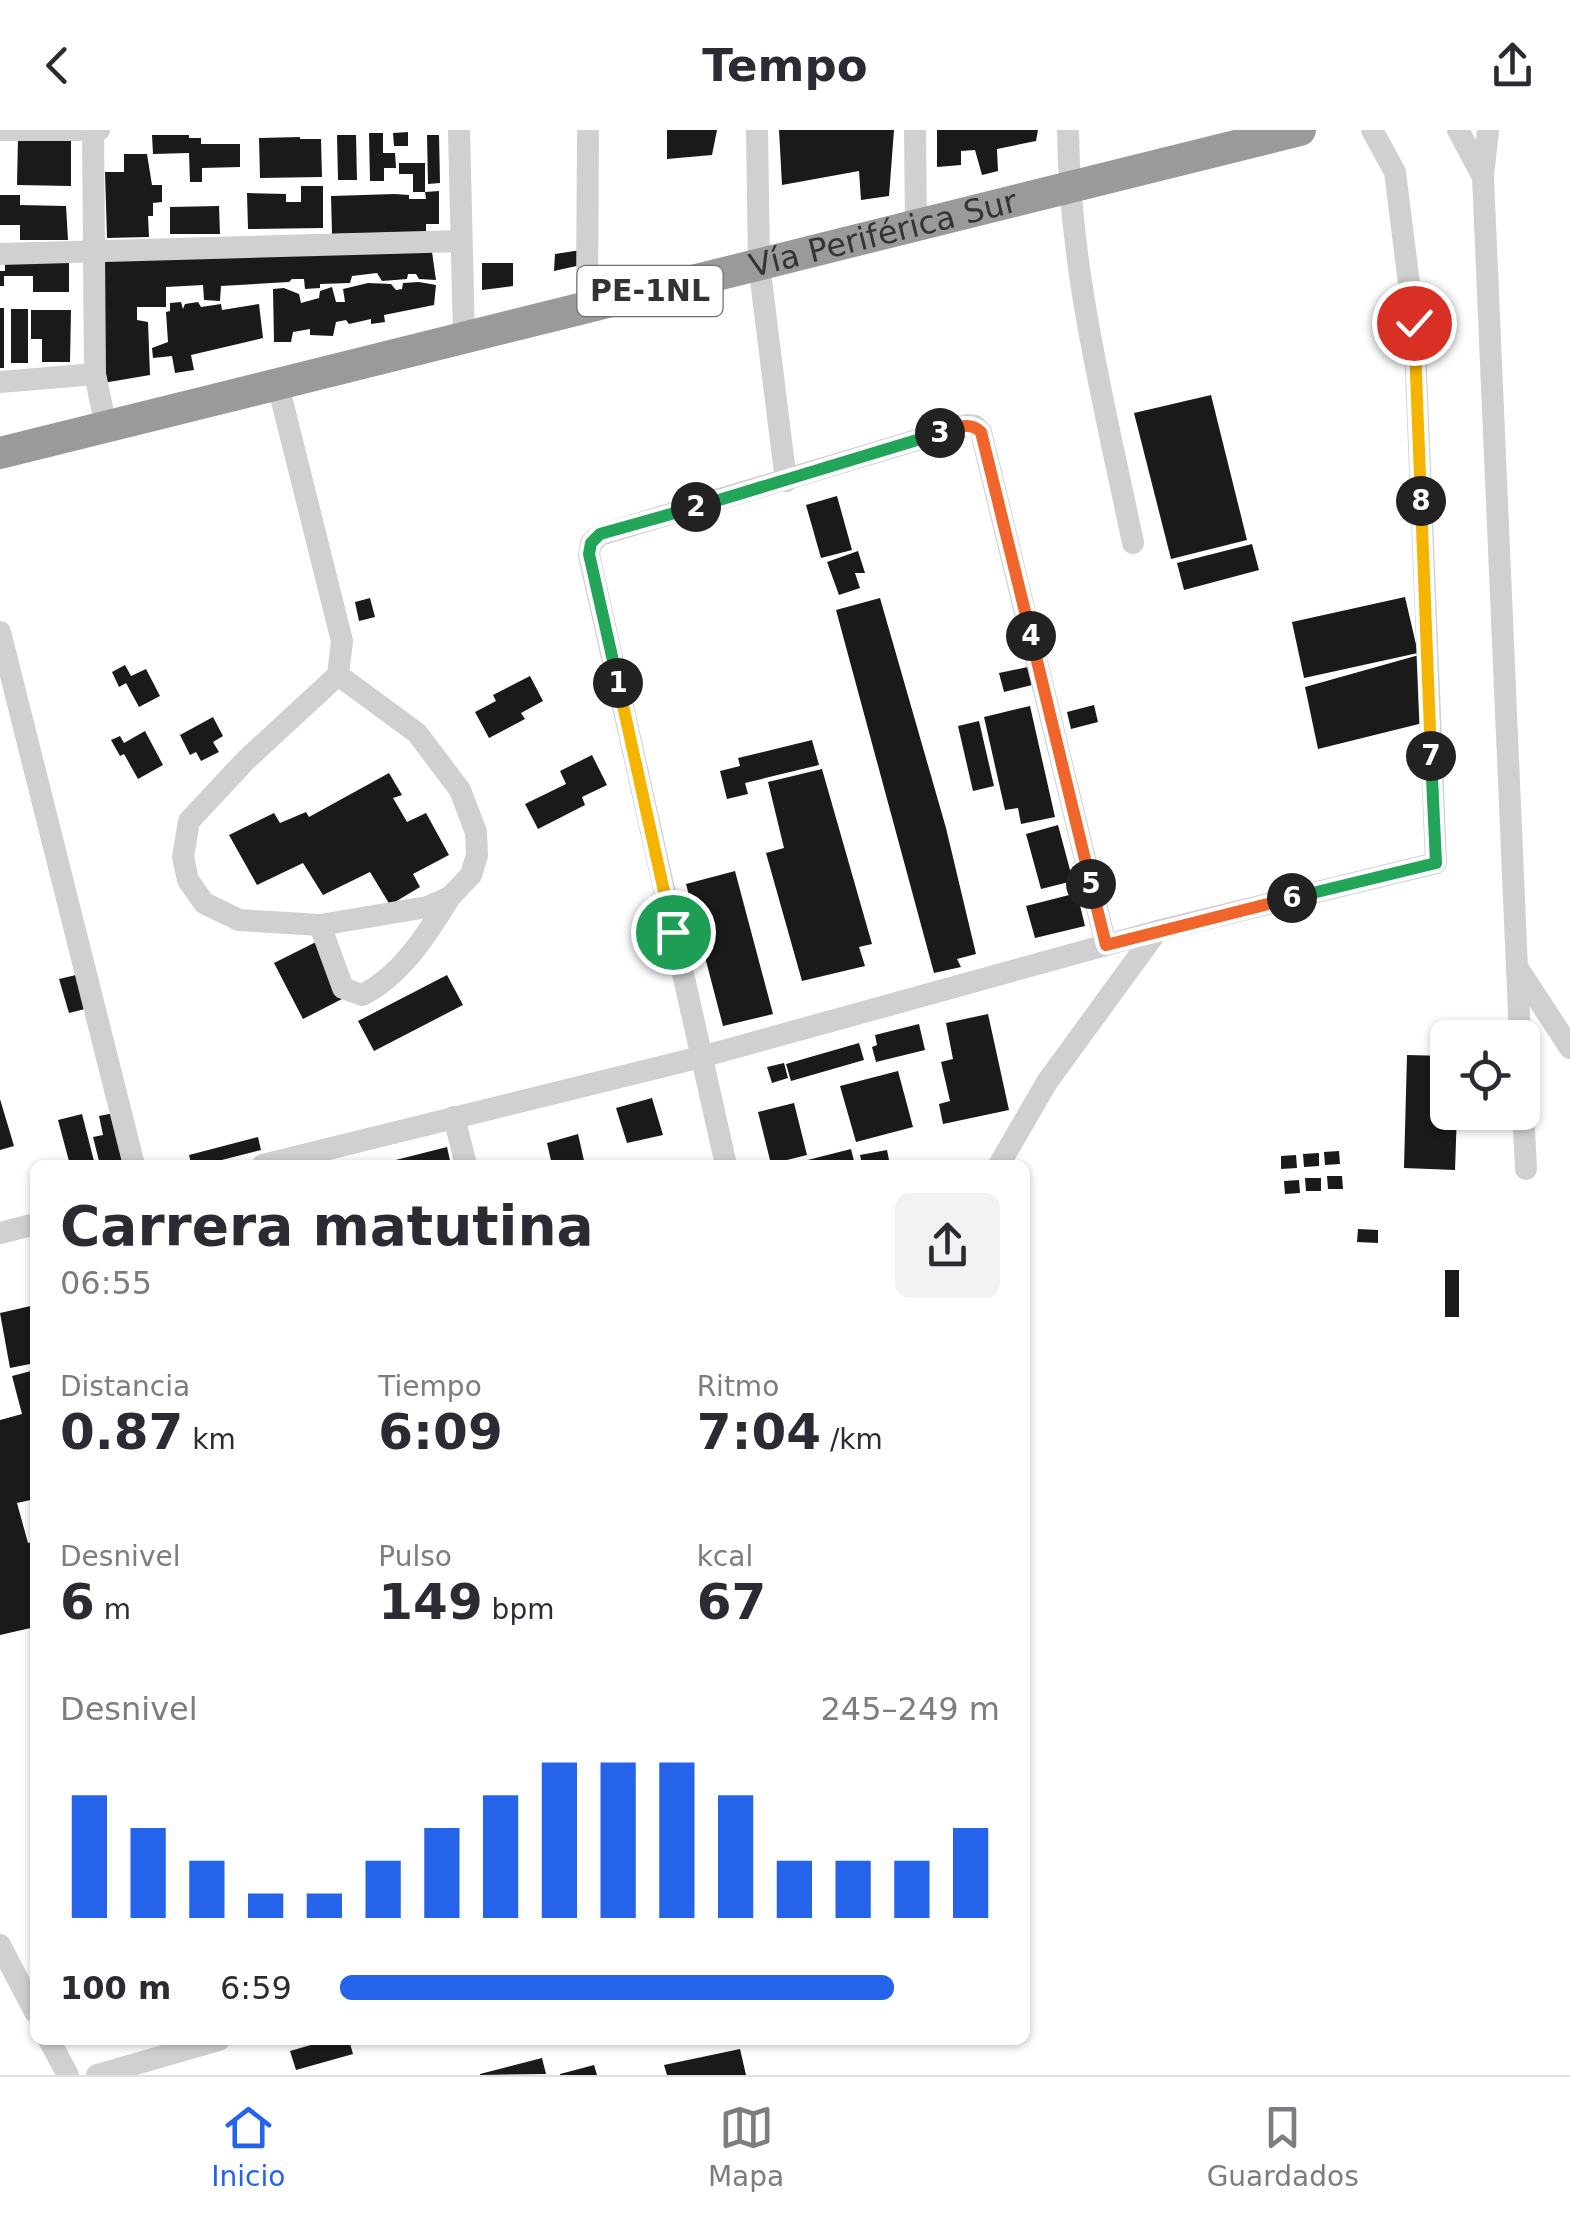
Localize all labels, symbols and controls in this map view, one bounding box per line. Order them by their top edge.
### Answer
icon: back [30,38,85,93]
icon: share [1485,38,1540,93]
text: Tempo [702,39,868,92]
street label: Vía Periférica Sur [745,182,1022,285]
road number: PE-1NL [578,266,722,316]
pin [1372,281,1457,366]
icon: check [1387,296,1442,351]
pin: 3 [915,408,965,458]
text: 3 [930,416,950,449]
pin: 8 [1396,476,1446,526]
pin: 2 [671,482,721,532]
text: 8 [1411,484,1431,517]
text: 2 [686,490,706,523]
pin: 4 [1006,611,1056,661]
text: 4 [1021,619,1041,652]
pin: 1 [593,658,643,708]
text: 1 [608,666,628,699]
pin: 7 [1406,731,1456,781]
text: 7 [1421,739,1441,772]
pin: 5 [1066,859,1116,909]
text: 5 [1081,867,1101,900]
pin: 6 [1267,873,1317,923]
text: 6 [1282,881,1302,914]
pin [631,890,716,975]
icon: arrive [646,905,701,960]
map controls [1430,1020,1540,1130]
button: locate [1430,1020,1540,1130]
button: share [895,1193,1000,1298]
text: Carrera matutina [60,1194,594,1258]
text: 06:55 [60,1264,152,1302]
text: Distancia [60,1370,190,1403]
text: Tiempo [378,1370,482,1403]
text: Ritmo [697,1370,779,1403]
text: 0.87 [60,1403,183,1461]
text: 6:09 [378,1403,503,1461]
text: 7:04 [697,1403,821,1461]
text: km [183,1423,236,1456]
text: /km [821,1423,883,1456]
text: Desnivel [60,1540,180,1573]
text: Pulso [378,1540,452,1573]
text: kcal [697,1540,753,1573]
text: 6 [60,1573,95,1631]
text: 149 [378,1573,483,1631]
text: 67 [697,1573,766,1631]
text: m [95,1593,131,1626]
text: bpm [483,1593,554,1626]
text: Desnivel [60,1690,198,1728]
text: 245–249 m [821,1690,1000,1728]
text: 100 m [60,1969,171,2007]
text: 6:59 [220,1969,292,2007]
tab: Inicio [211,2100,285,2193]
tab: Mapa [708,2100,784,2193]
tab: Guardados [1207,2100,1359,2193]

